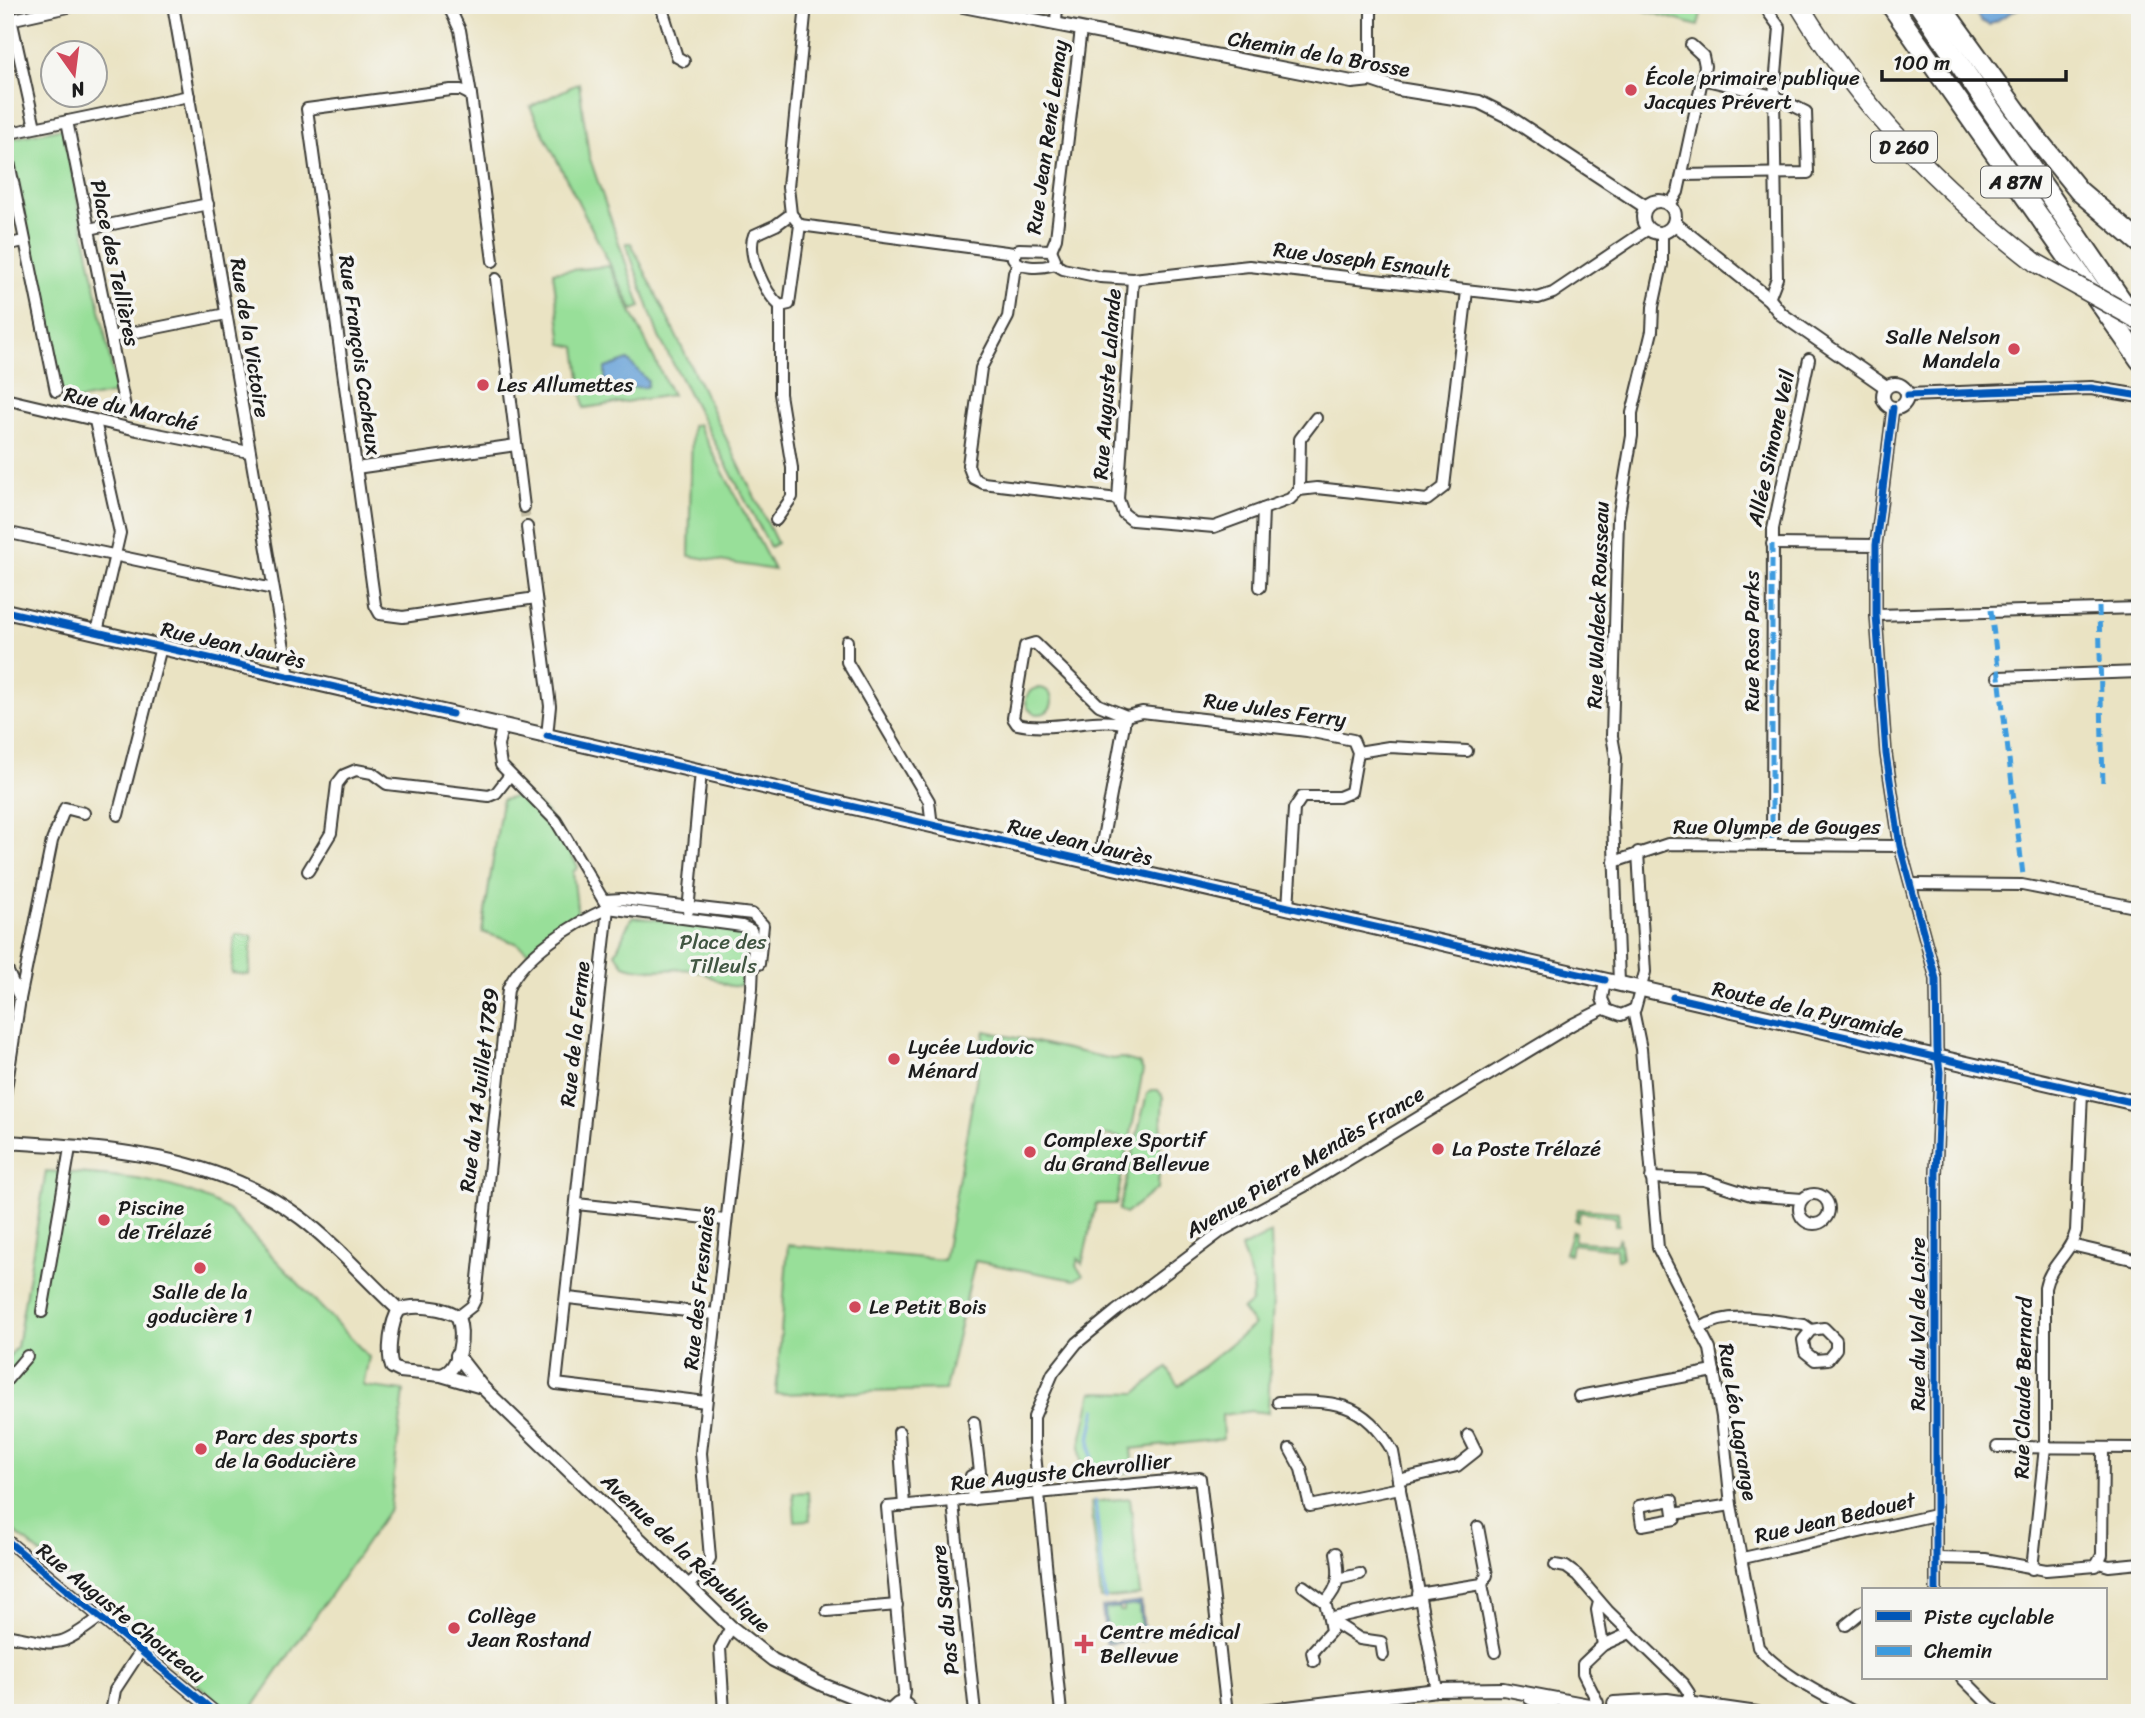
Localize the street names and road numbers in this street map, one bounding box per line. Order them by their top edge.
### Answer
street label: Chemin de la Brosse [1225,19,1413,89]
street label: Rue Jean René Lemay [1015,37,1079,237]
road number: D 260 [1871,132,1937,162]
road number: A 87N [1981,166,2051,198]
street label: Place des Tellières [79,176,151,350]
street label: Rue Joseph Esnault [1271,230,1453,290]
street label: Rue François Cacheux [327,253,393,457]
street label: Rue de la Victoire [219,255,281,421]
street label: Rue Auguste Lalande [1081,287,1133,481]
street label: Allée Simone Veil [1736,365,1806,531]
street label: Rue du Marché [60,375,202,443]
street label: Rue Waldeck Rousseau [1575,501,1621,709]
street label: Rue Rosa Parks [1733,570,1771,712]
street label: Rue Jean Jaurès [157,610,309,680]
street label: Rue Jules Ferry [1201,681,1349,739]
street label: Rue Jean Jaurès [1004,807,1156,877]
street label: Rue Olympe de Gouges [1673,808,1881,846]
street label: Rue de la Ferme [548,959,602,1109]
street label: Route de la Pyramide [1709,970,1908,1051]
street label: Rue du 14 Juillet 1789 [448,986,510,1194]
street label: Avenue Pierre Mendès France [1177,1075,1432,1249]
street label: Rue des Fresnaies [672,1204,727,1372]
street label: Rue du Val de Loire [1899,1237,1937,1411]
street label: Rue Claude Bernard [2002,1295,2044,1479]
street label: Rue Léo Lagrange [1707,1341,1769,1503]
street label: Rue Auguste Chevrollier [949,1441,1174,1502]
street label: Avenue de la République [591,1463,780,1643]
street label: Rue Jean Bedouet [1751,1481,1921,1555]
street label: Rue Auguste Chouteau [28,1532,215,1694]
street label: Pas du Square [919,1543,971,1677]

